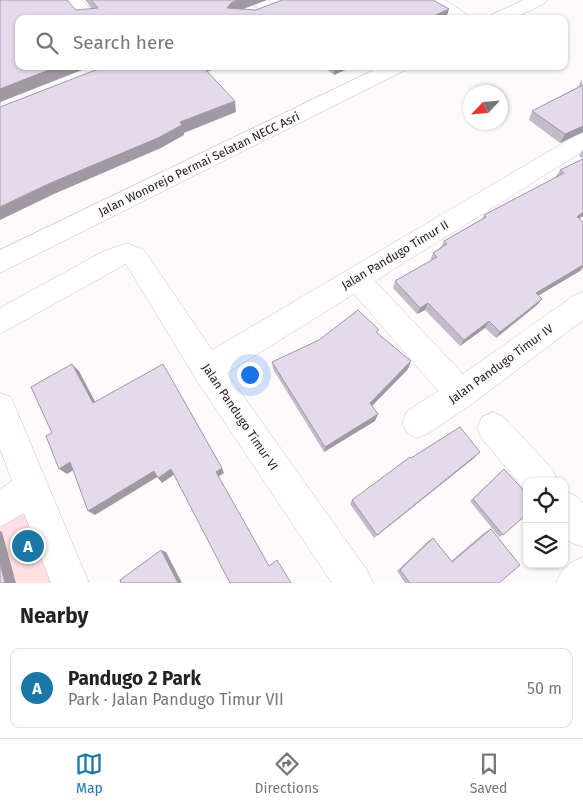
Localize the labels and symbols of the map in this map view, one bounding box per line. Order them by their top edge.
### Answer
north arrow [463,85,508,130]
street label: Jalan Wonorejo Permai Selatan NECC Asri [96,109,302,219]
street label: Jalan Pandugo Timur II [339,218,451,292]
street label: Jalan Pandugo Timur IV [446,321,556,407]
street label: Jalan Pandugo Timur VI [199,361,281,473]
your location [237,362,263,388]
pin: A [12,527,44,565]

